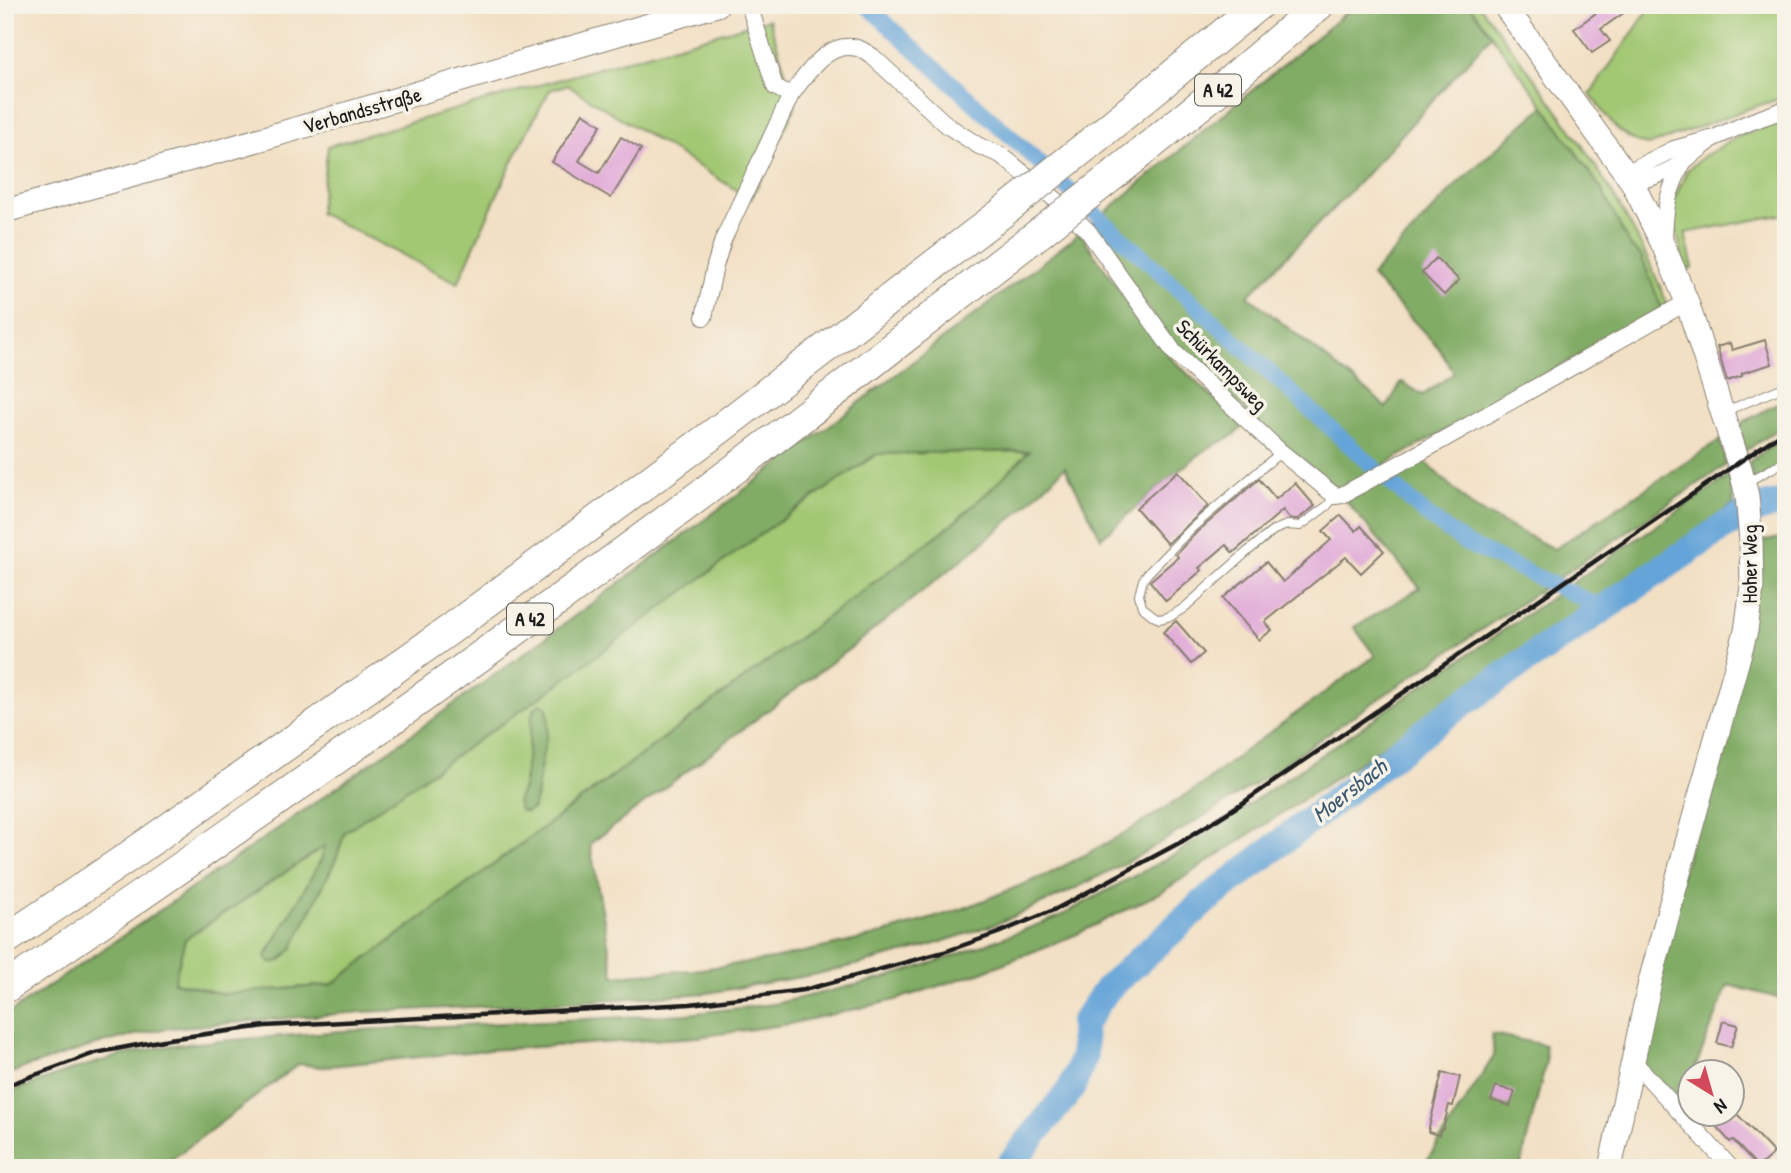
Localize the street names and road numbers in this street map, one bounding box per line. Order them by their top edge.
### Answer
road number: A 42 [1195,74,1241,106]
street label: Verbandsstraße [299,79,425,141]
street label: Schürkampsweg [1170,313,1274,417]
street label: Hoher Weg [1735,524,1764,604]
road number: A 42 [507,604,553,634]

